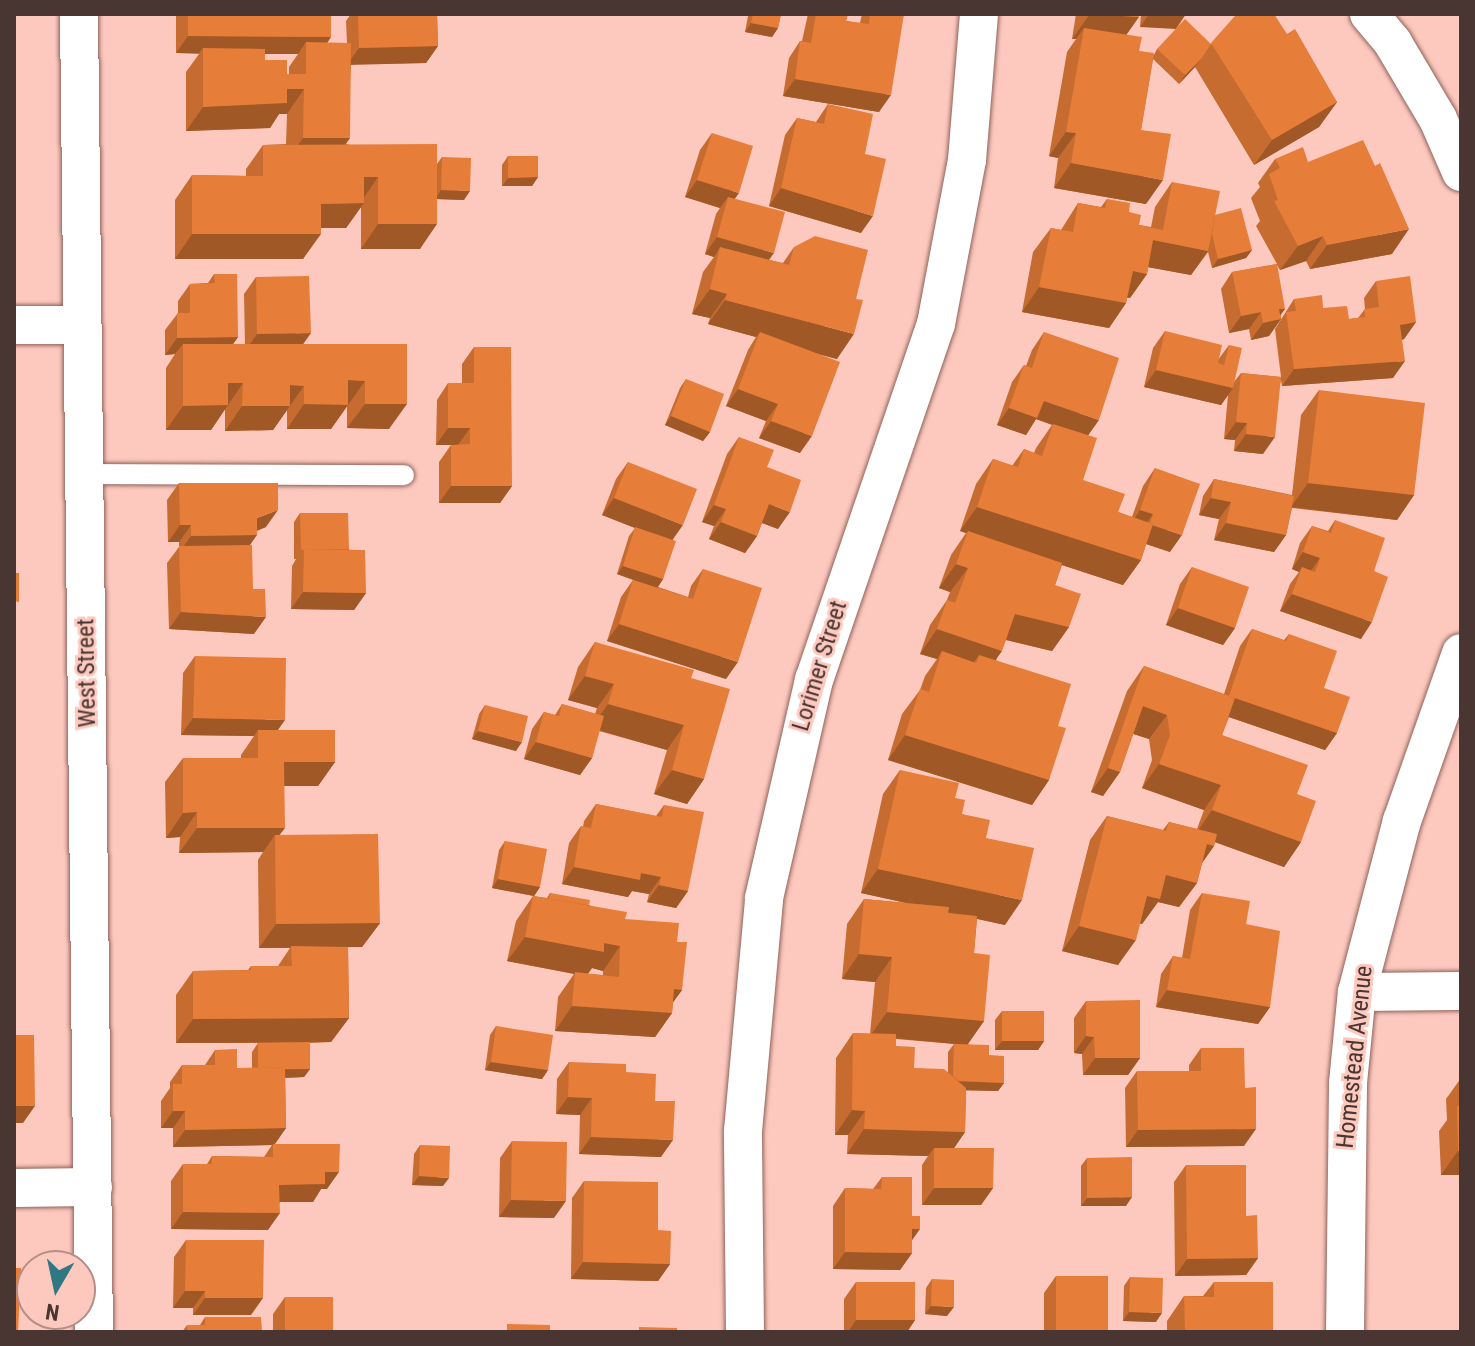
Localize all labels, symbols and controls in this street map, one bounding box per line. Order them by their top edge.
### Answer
street label: Lorimer Street [787,597,853,735]
street label: West Street [72,618,102,728]
street label: Homestead Avenue [1331,964,1379,1150]
north arrow [16,1250,96,1330]
text: N [44,1299,61,1326]

